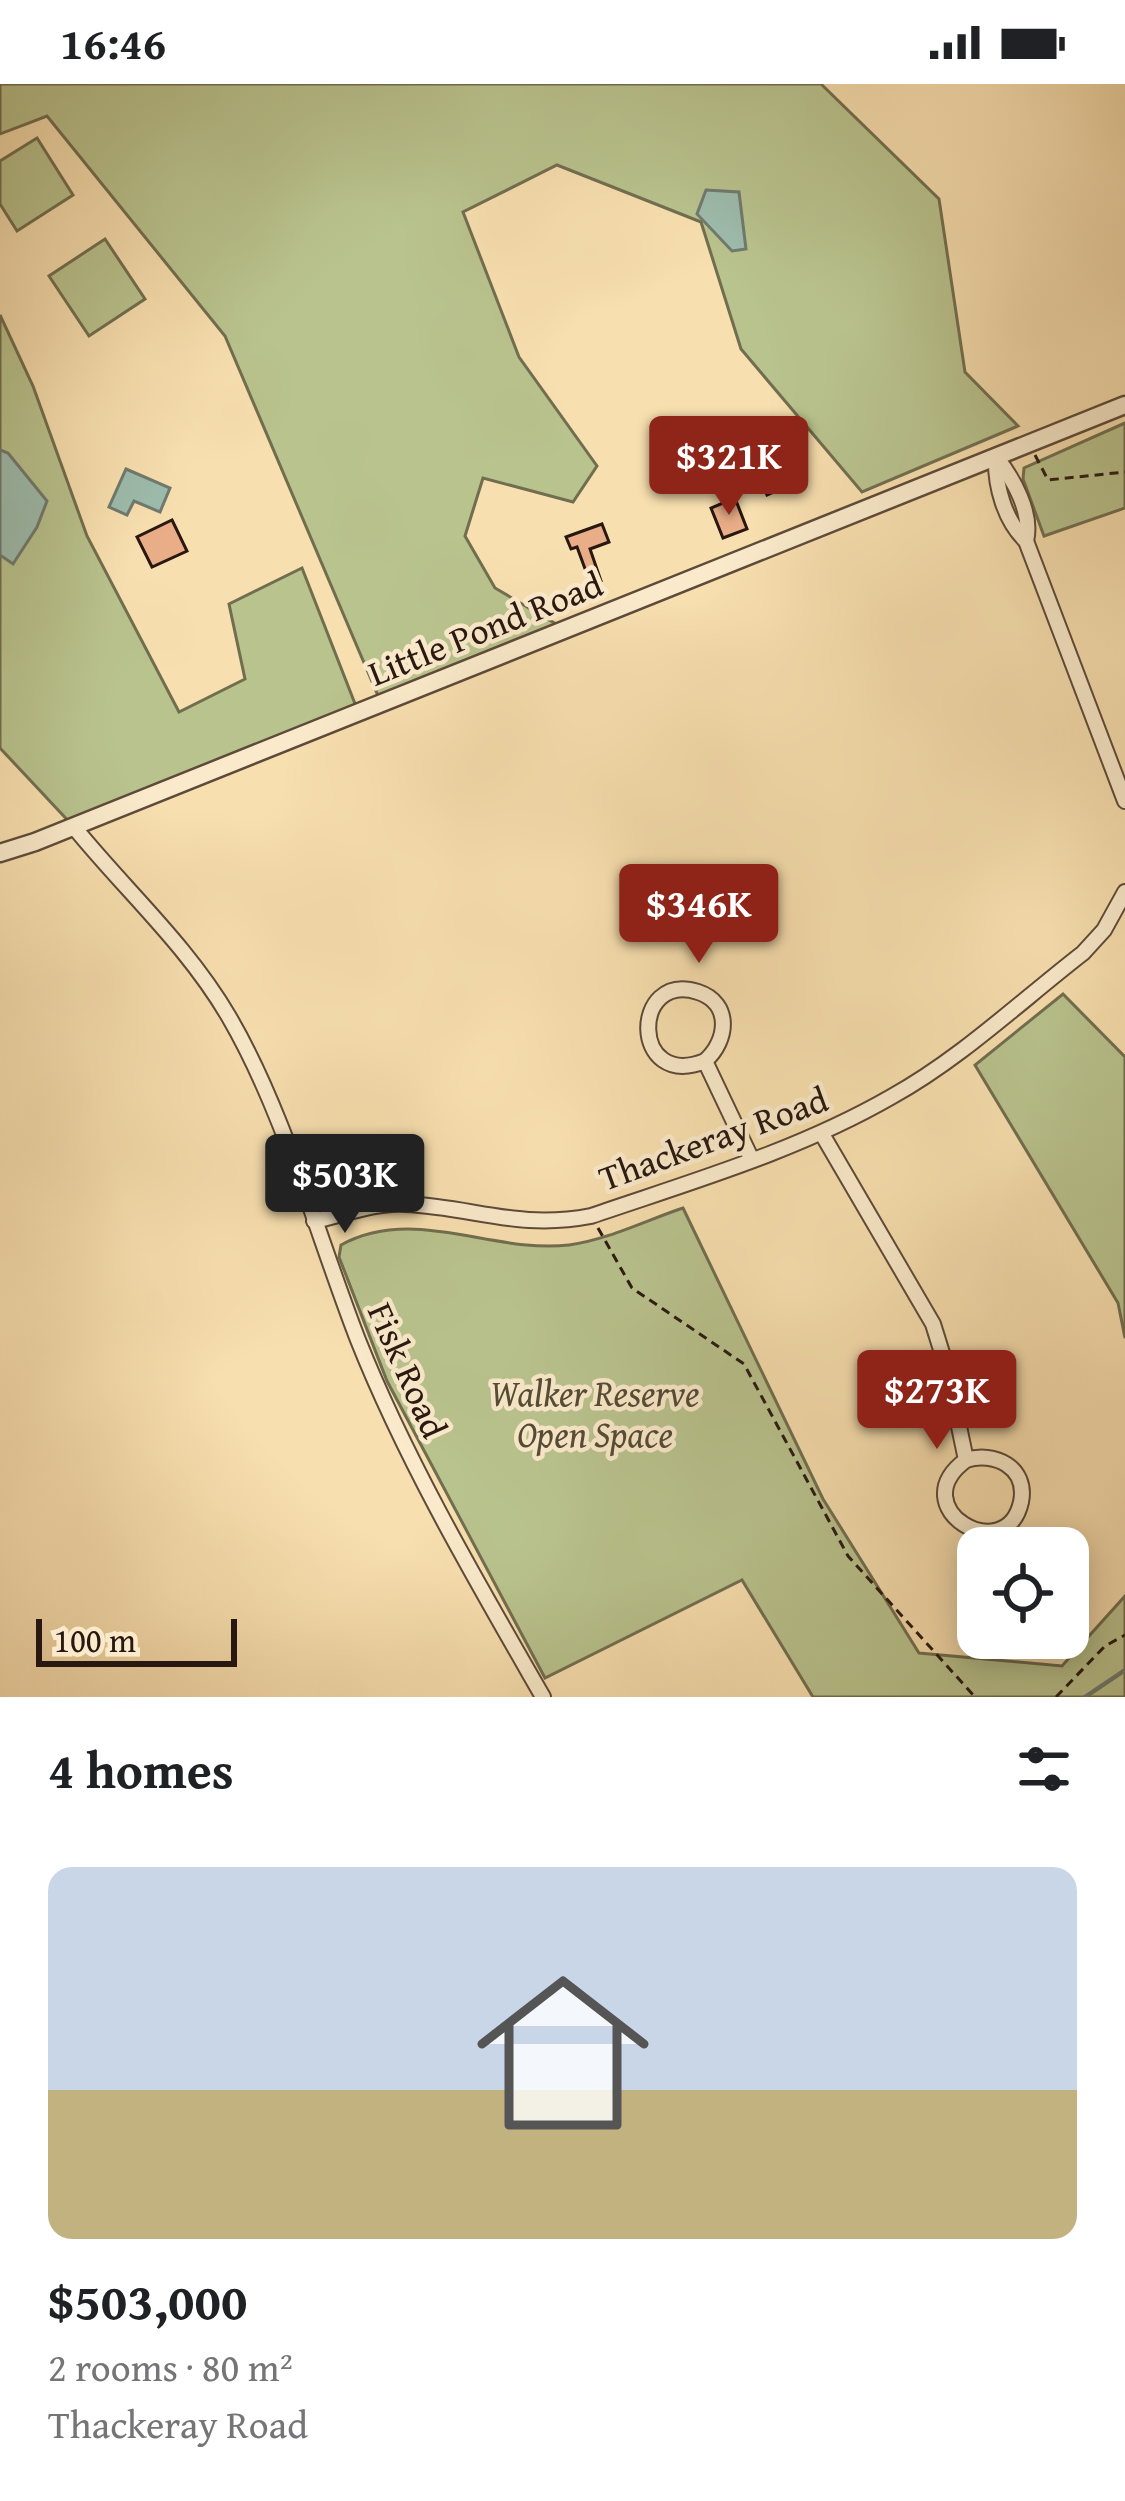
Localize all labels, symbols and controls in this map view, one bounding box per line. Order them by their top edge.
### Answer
text: 16:46 [60,10,166,75]
pin: $321K [645,416,813,518]
text: $321K [676,426,782,483]
street label: Little Pond Road [360,556,610,699]
pin: $346K [615,864,783,966]
text: $346K [646,874,752,931]
street label: Thackeray Road [591,1072,835,1203]
pin: $503K [261,1134,429,1236]
text: $503K [292,1144,398,1201]
street label: Fisk Road [355,1293,462,1446]
pin: $273K [853,1350,1021,1452]
text: $273K [884,1360,990,1417]
park label: Walker Reserve Open Space [491,1366,699,1460]
map controls [957,1527,1089,1659]
button: locate [957,1527,1089,1659]
scale bar [36,1613,237,1666]
text: 100 m [54,1616,136,1664]
text: 4 homes [48,1732,234,1807]
icon: filters [1011,1736,1077,1802]
icon: home [455,1945,671,2161]
text: $503,000 [48,2263,247,2338]
text: 2 rooms · 80 m² [48,2338,293,2395]
text: Thackeray Road [48,2395,308,2452]

